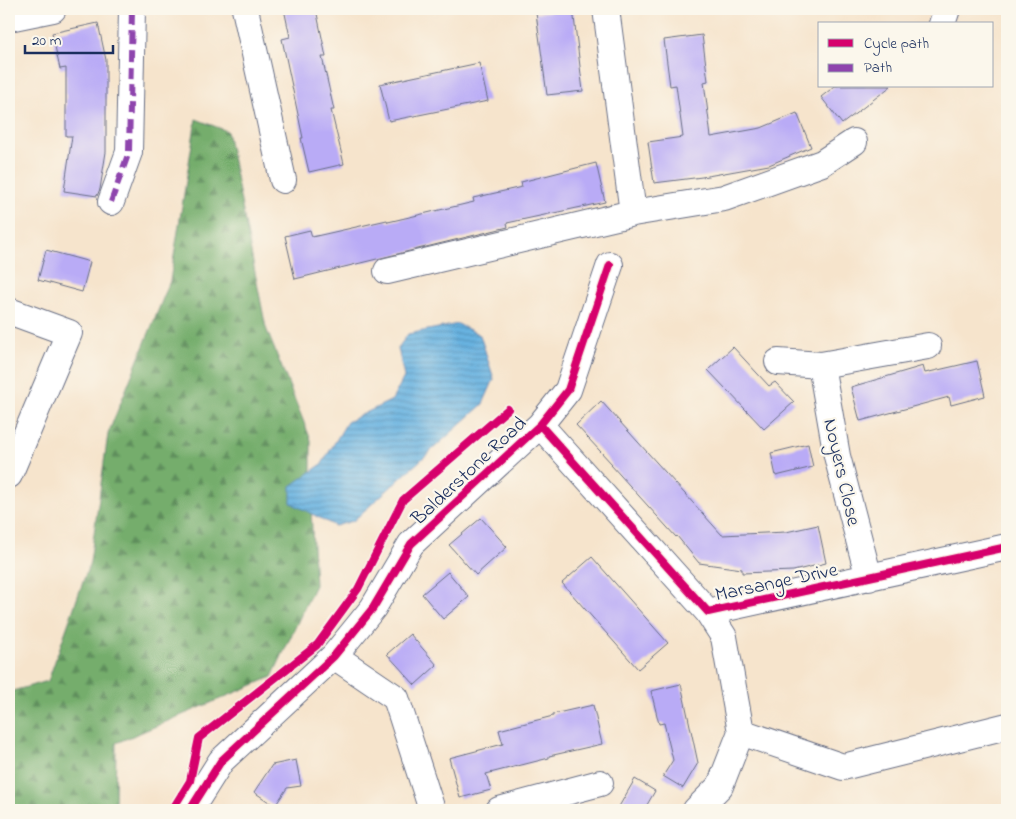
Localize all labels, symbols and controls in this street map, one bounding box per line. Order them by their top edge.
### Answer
scale bar [25,22,112,54]
legend [818,22,994,88]
text: 20 m [32,30,62,52]
text: Cycle path [864,33,929,56]
text: Path [864,57,892,79]
street label: Balderstone Road [405,411,534,534]
street label: Noyers Close [814,416,867,529]
street label: Marsange Drive [713,556,841,612]

